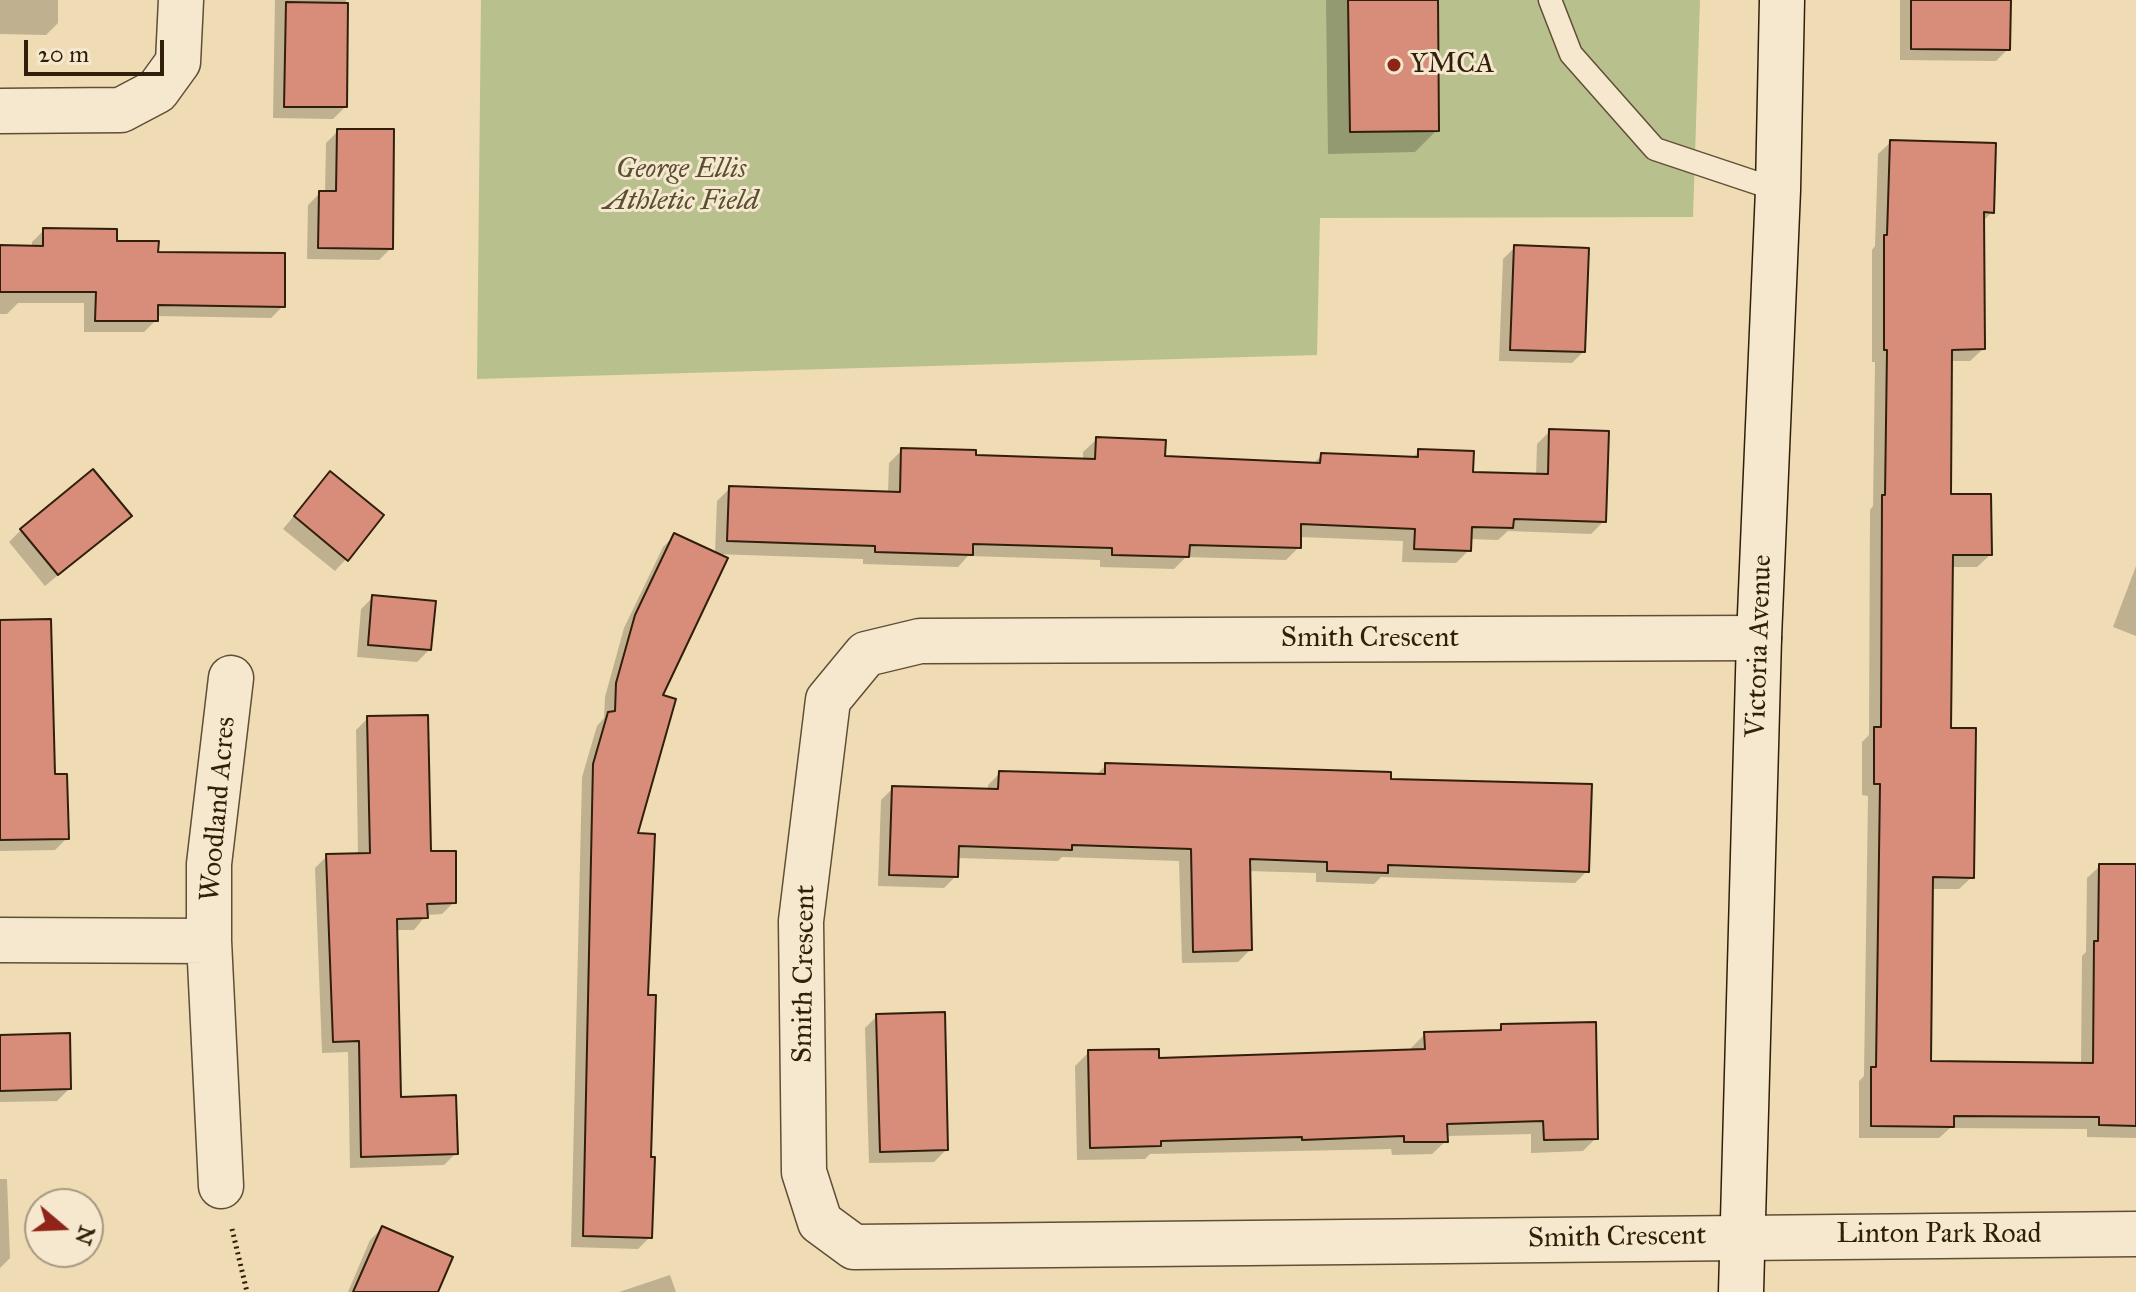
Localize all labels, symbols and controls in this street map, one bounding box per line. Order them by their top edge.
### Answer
scale bar [28,24,168,74]
text: 20 m [38,39,89,69]
place label: YMCA [1410,48,1494,82]
marker: YMCA [1385,56,1403,74]
park label: George Ellis Athletic Field [603,153,759,219]
street label: Victoria Avenue [1740,554,1780,738]
street label: Smith Crescent [1281,622,1459,656]
street label: Woodland Acres [194,715,244,903]
street label: Smith Crescent [787,885,823,1063]
north arrow [24,1188,104,1268]
street label: Linton Park Road [1836,1218,2042,1252]
street label: Smith Crescent [1528,1220,1706,1256]
text: N [69,1222,101,1249]

